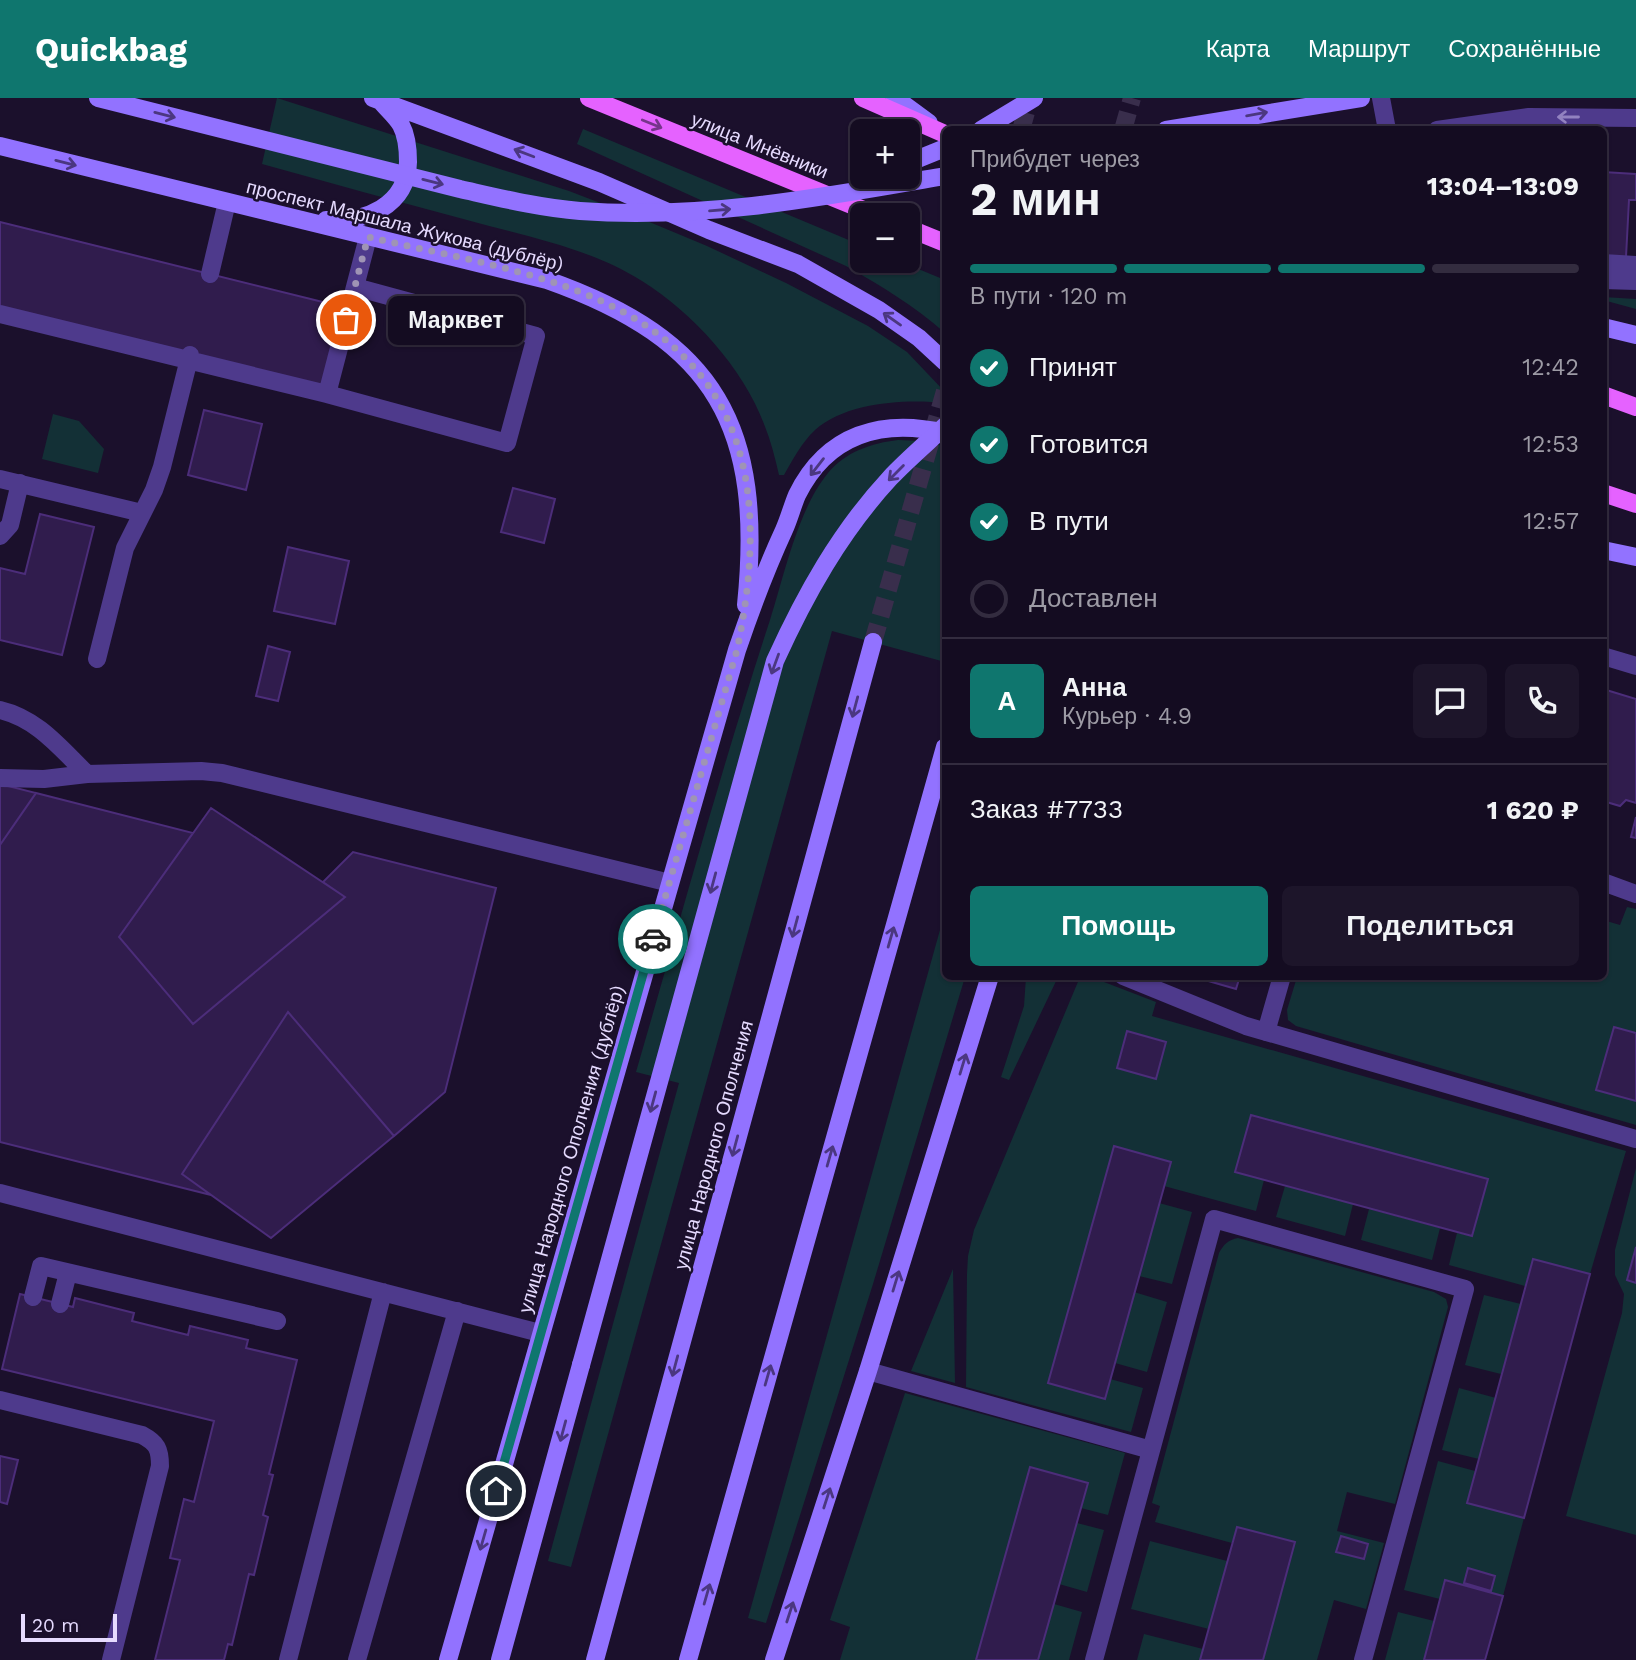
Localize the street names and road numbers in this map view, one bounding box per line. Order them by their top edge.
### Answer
street label: улица Мнёвники [688,108,832,183]
street label: проспект Маршала Жукова (дублёр) [244,175,566,276]
street label: улица Народного Ополчения (дублёр) [514,983,629,1316]
street label: улица Народного Ополчения [669,1018,758,1272]

